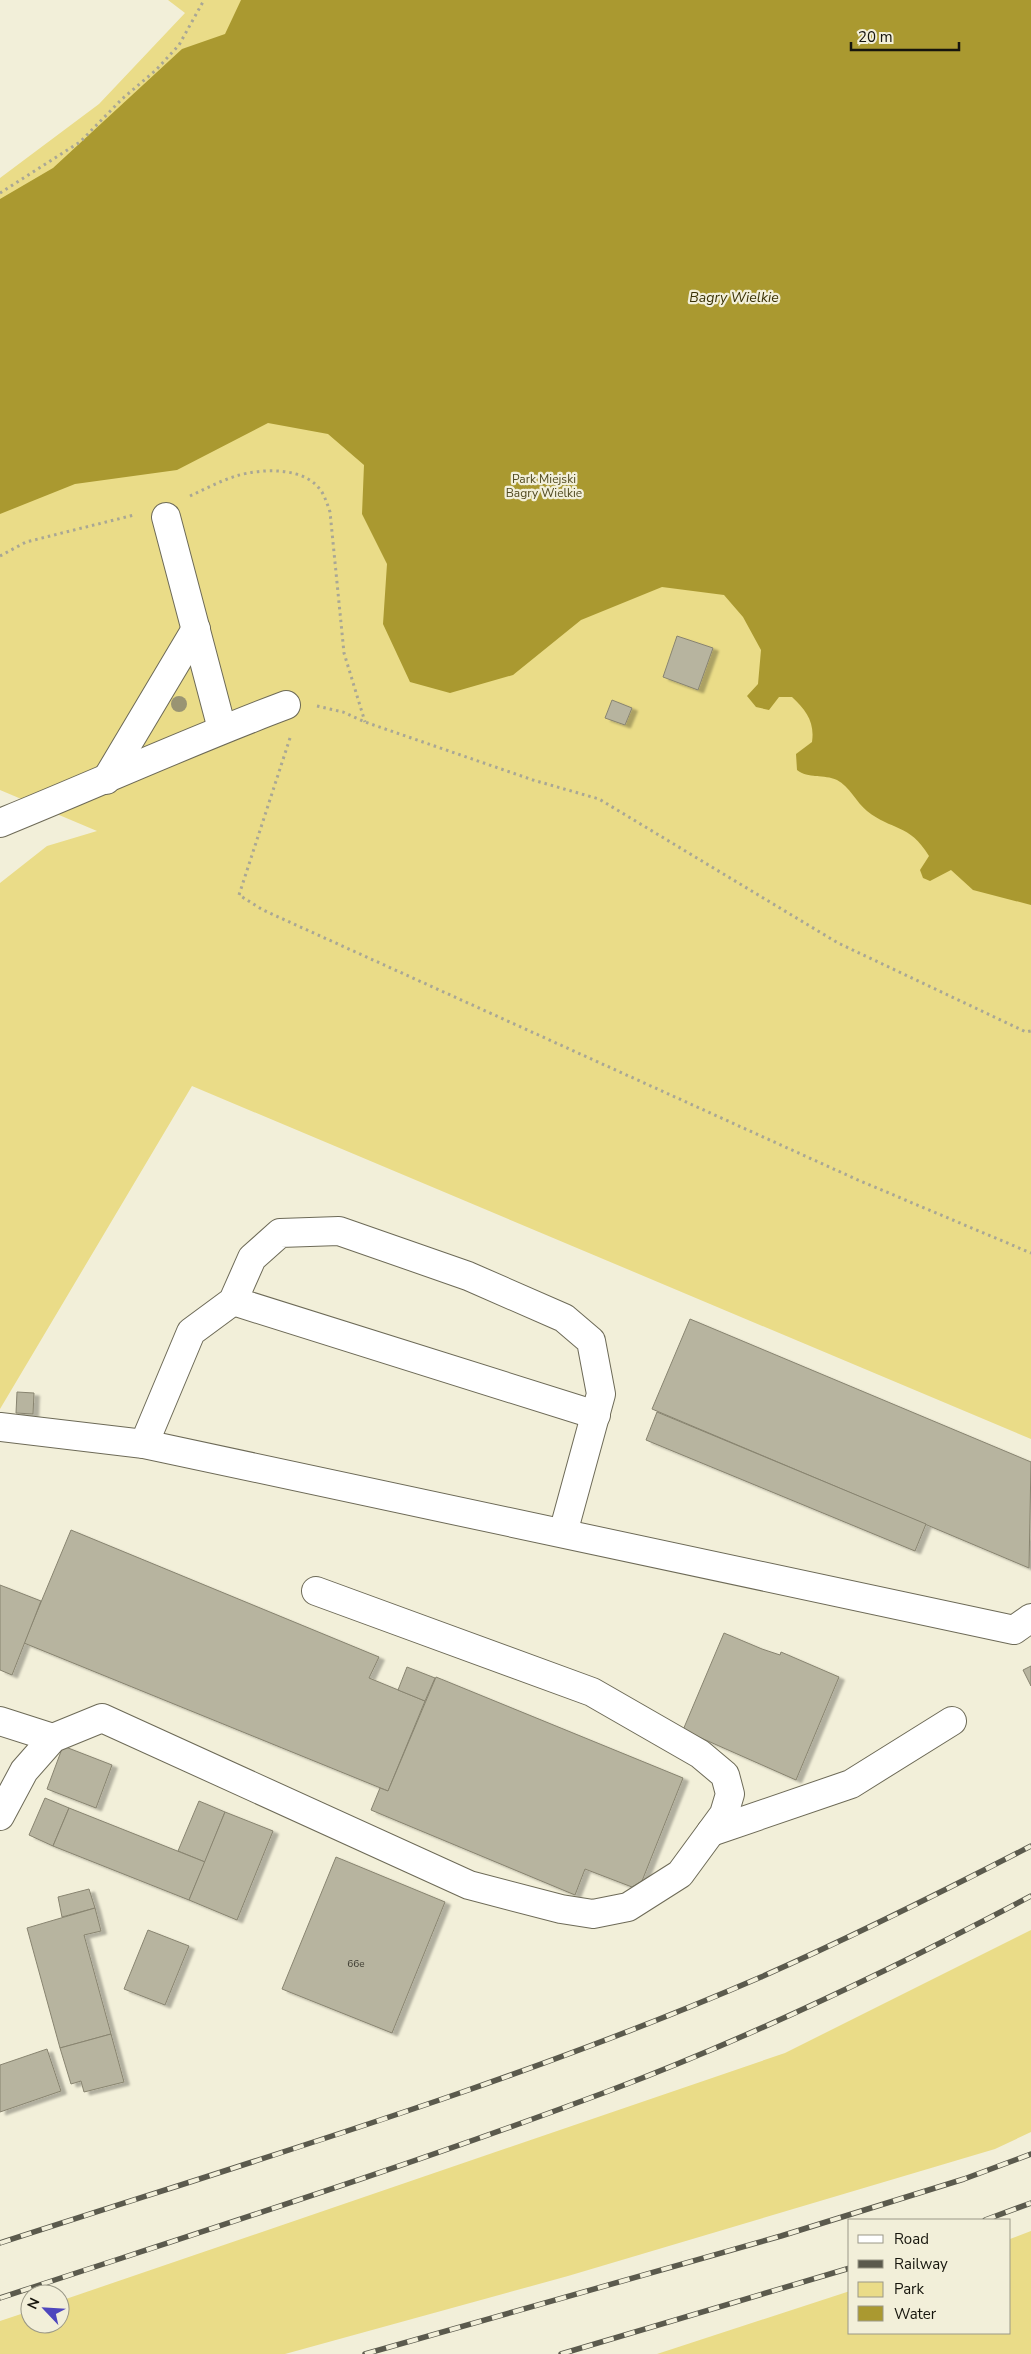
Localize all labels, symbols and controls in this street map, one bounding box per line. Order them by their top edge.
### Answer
scale bar [851,20,958,52]
text: 20 m [858,27,893,47]
water label: Bagry Wielkie [689,288,779,307]
park label: Park Miejski Bagry Wielkie [506,471,582,501]
house number: 66e [347,1957,365,1971]
legend [848,2219,1011,2334]
text: Road [894,2229,929,2249]
text: Railway [894,2254,948,2274]
text: Park [894,2279,924,2299]
north arrow [20,2284,70,2334]
text: N [23,2295,44,2312]
text: Water [894,2304,937,2324]

